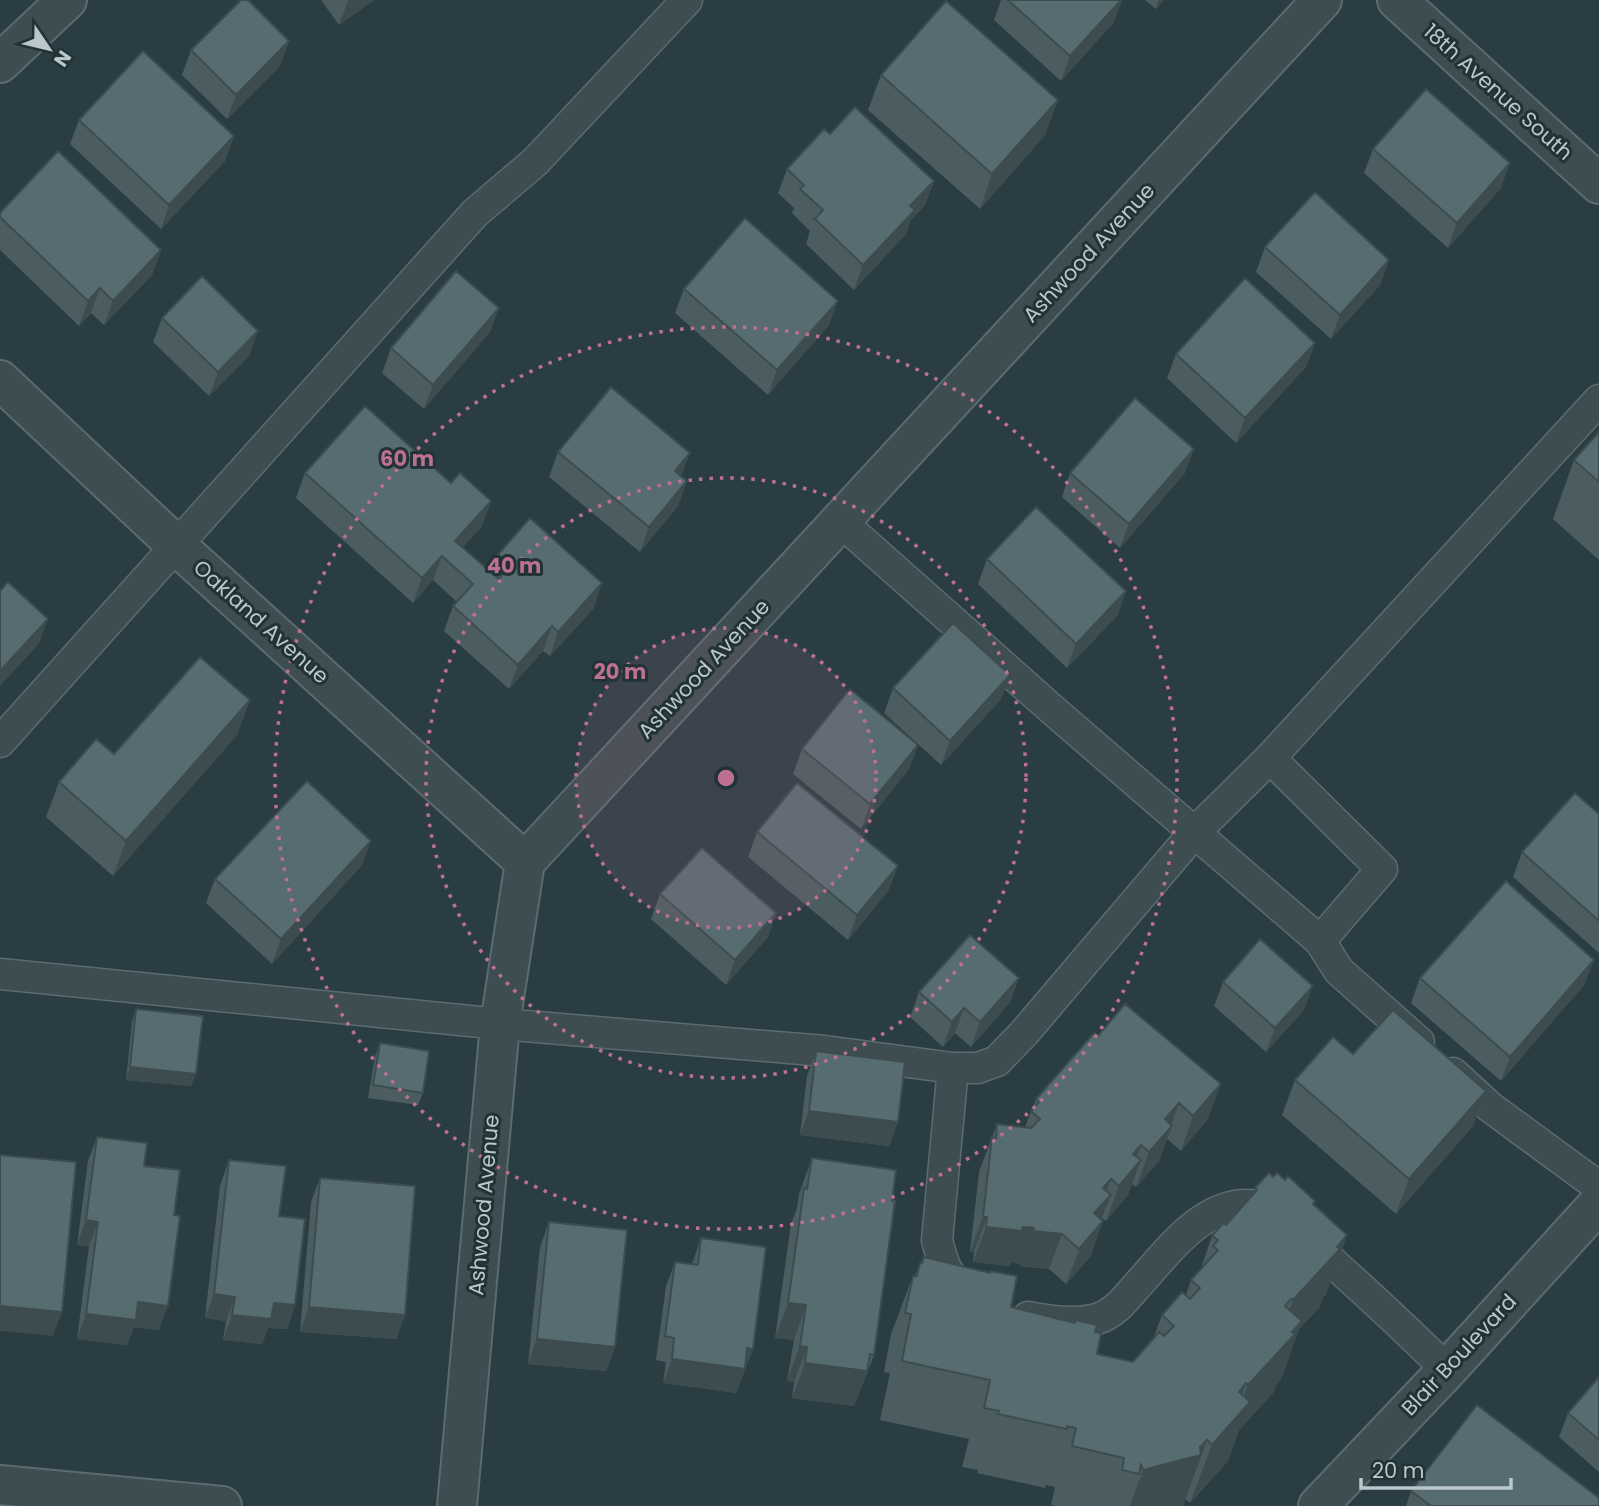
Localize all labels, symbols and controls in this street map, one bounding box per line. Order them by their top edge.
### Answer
north arrow [14,14,84,84]
street label: 18th Avenue South [1418,17,1579,166]
text: N [47,45,78,72]
street label: Ashwood Avenue [1016,176,1161,329]
text: 60 m [380,444,434,473]
text: 40 m [487,551,541,580]
street label: Oakland Avenue [187,553,335,690]
street label: Ashwood Avenue [631,592,776,745]
text: 20 m [594,657,646,686]
centre of rings [714,766,738,790]
street label: Ashwood Avenue [461,1113,506,1297]
street label: Blair Boulevard [1395,1287,1523,1422]
scale bar [1361,1446,1512,1490]
text: 20 m [1372,1456,1425,1485]

